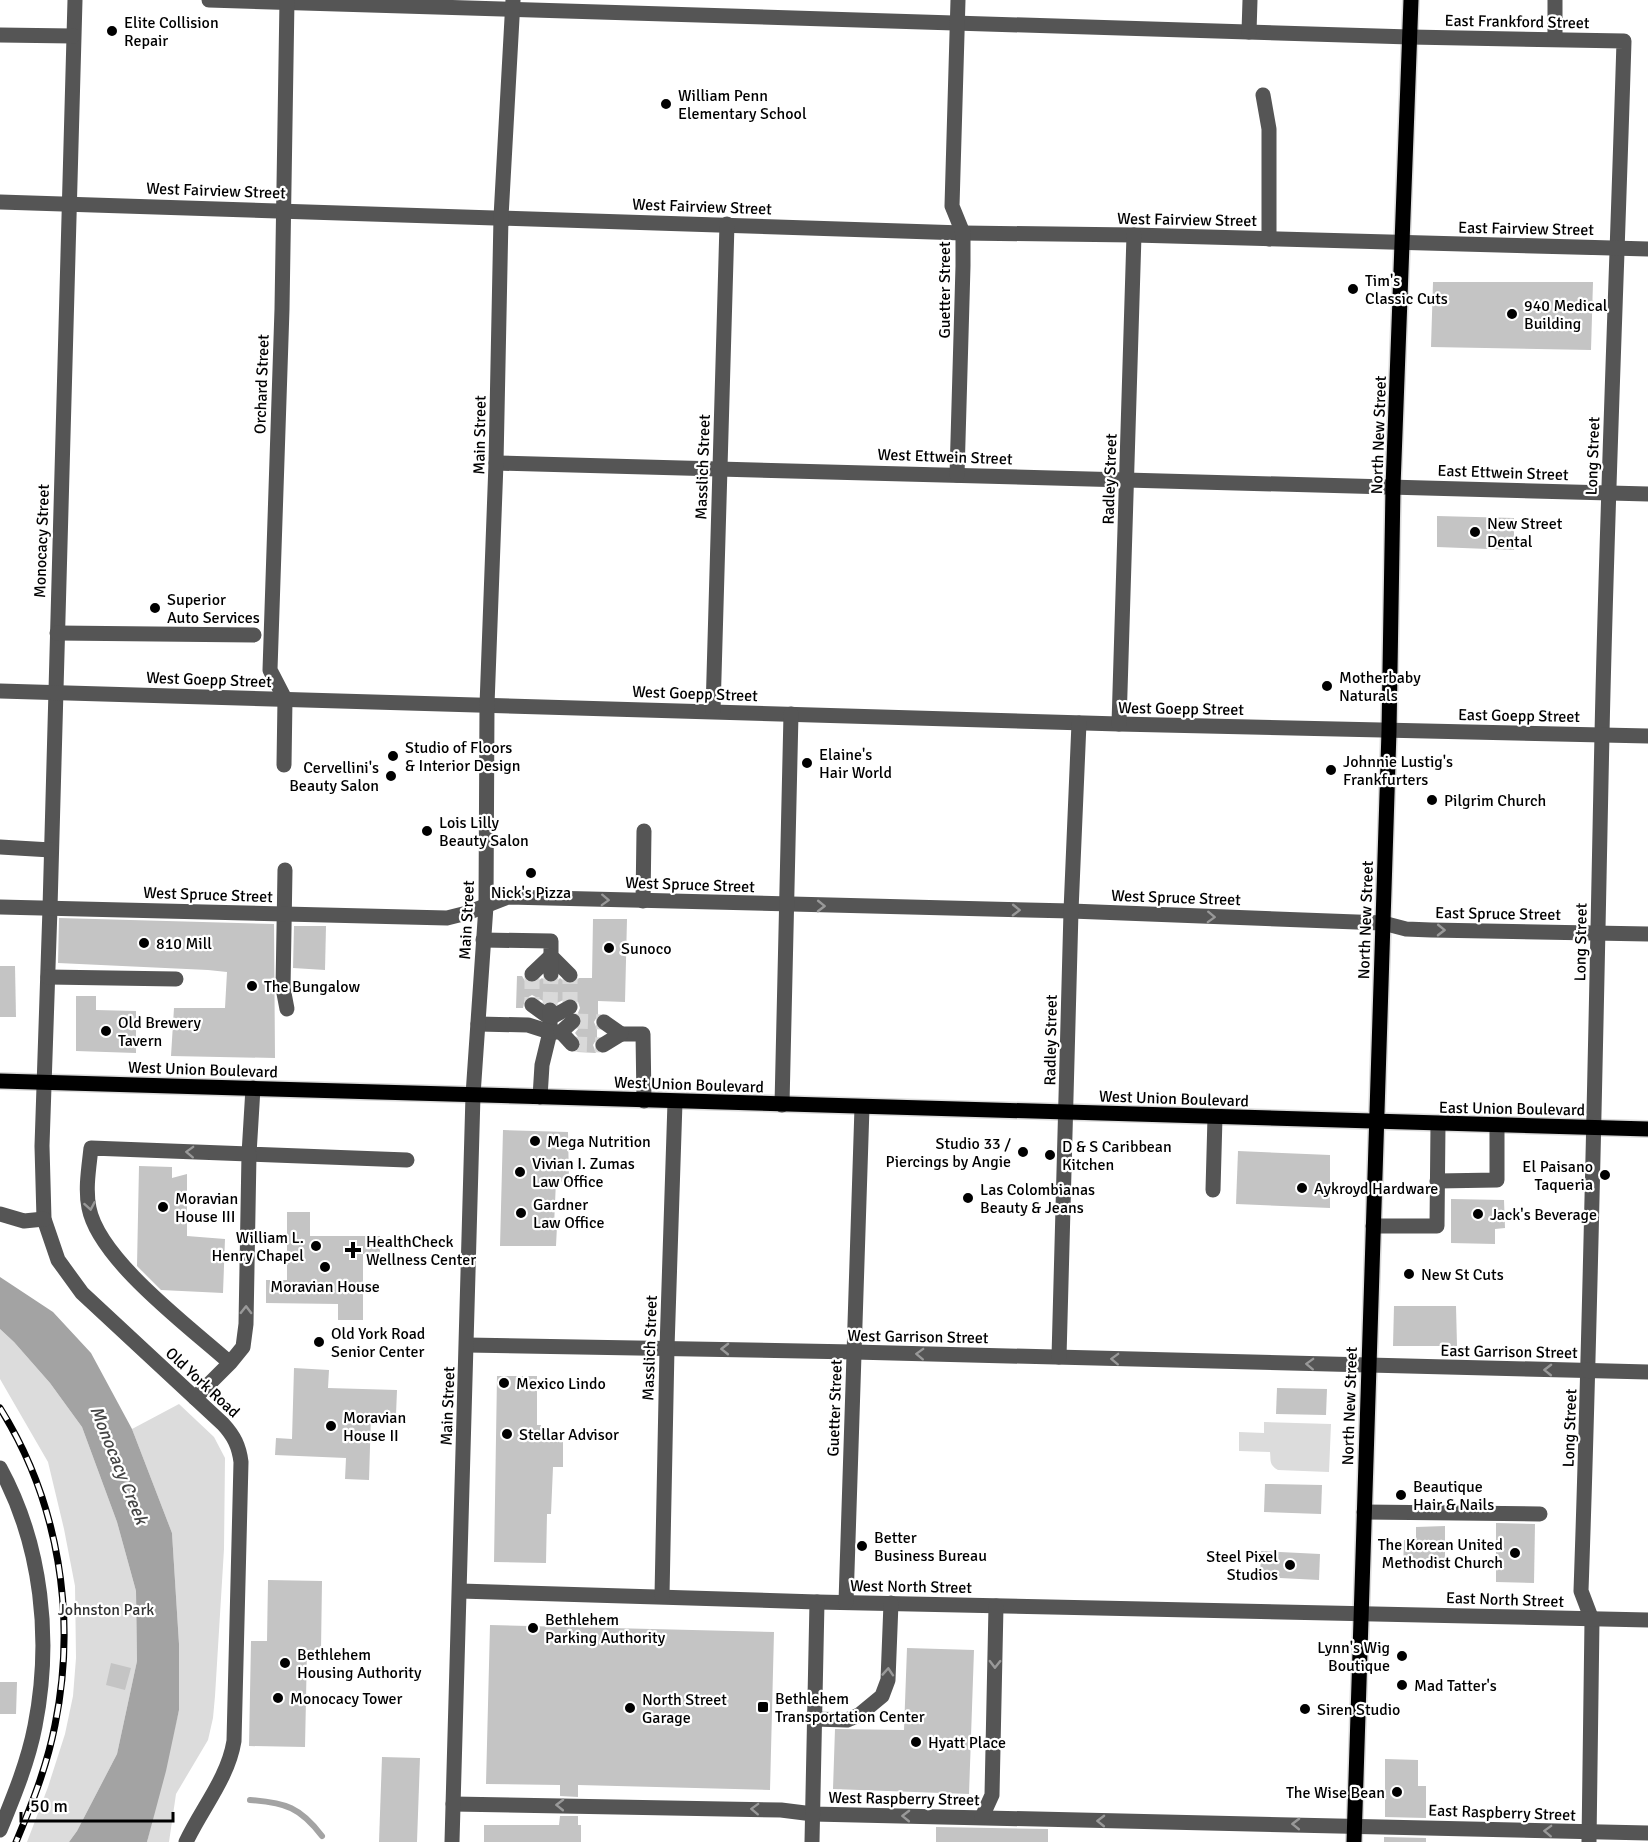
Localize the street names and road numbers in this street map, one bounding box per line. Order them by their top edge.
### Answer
street label: East Frankford Street [1444,11,1590,33]
street label: West Fairview Street [146,179,287,203]
street label: West Fairview Street [632,195,773,219]
street label: West Fairview Street [1117,209,1257,231]
street label: East Fairview Street [1458,218,1594,240]
street label: Guetter Street [935,241,955,339]
street label: Orchard Street [250,333,274,434]
street label: North New Street [1367,375,1391,495]
street label: Main Street [469,395,491,475]
street label: Masslich Street [691,414,715,520]
street label: Long Street [1582,416,1604,496]
street label: Radley Street [1098,433,1122,525]
street label: West Ettwein Street [877,445,1013,469]
street label: East Ettwein Street [1437,461,1569,485]
street label: Monocacy Street [30,483,54,598]
street label: West Goepp Street [146,668,273,692]
street label: West Goepp Street [632,682,759,706]
street label: West Goepp Street [1118,698,1244,720]
street label: East Goepp Street [1458,705,1581,727]
street label: North New Street [1354,860,1378,980]
street label: West Spruce Street [625,873,756,897]
street label: Main Street [455,880,479,960]
street label: West Spruce Street [143,883,274,907]
street label: West Spruce Street [1111,886,1242,910]
street label: Long Street [1570,902,1592,982]
street label: East Spruce Street [1435,903,1561,925]
street label: Radley Street [1040,994,1062,1086]
street label: West Union Boulevard [128,1057,278,1083]
street label: West Union Boulevard [614,1072,764,1098]
street label: West Union Boulevard [1099,1086,1249,1112]
street label: East Union Boulevard [1439,1098,1585,1120]
street label: Masslich Street [638,1295,662,1401]
street label: West Garrison Street [847,1326,989,1348]
street label: East Garrison Street [1440,1341,1578,1363]
street label: Old York Road [161,1343,244,1422]
street label: North New Street [1338,1346,1362,1466]
street label: Guetter Street [823,1359,847,1457]
street label: Main Street [437,1366,459,1446]
street label: Long Street [1559,1388,1581,1468]
street label: West North Street [850,1576,973,1598]
street label: East North Street [1446,1588,1565,1612]
street label: West Raspberry Street [828,1788,980,1810]
street label: East Raspberry Street [1428,1800,1576,1826]

